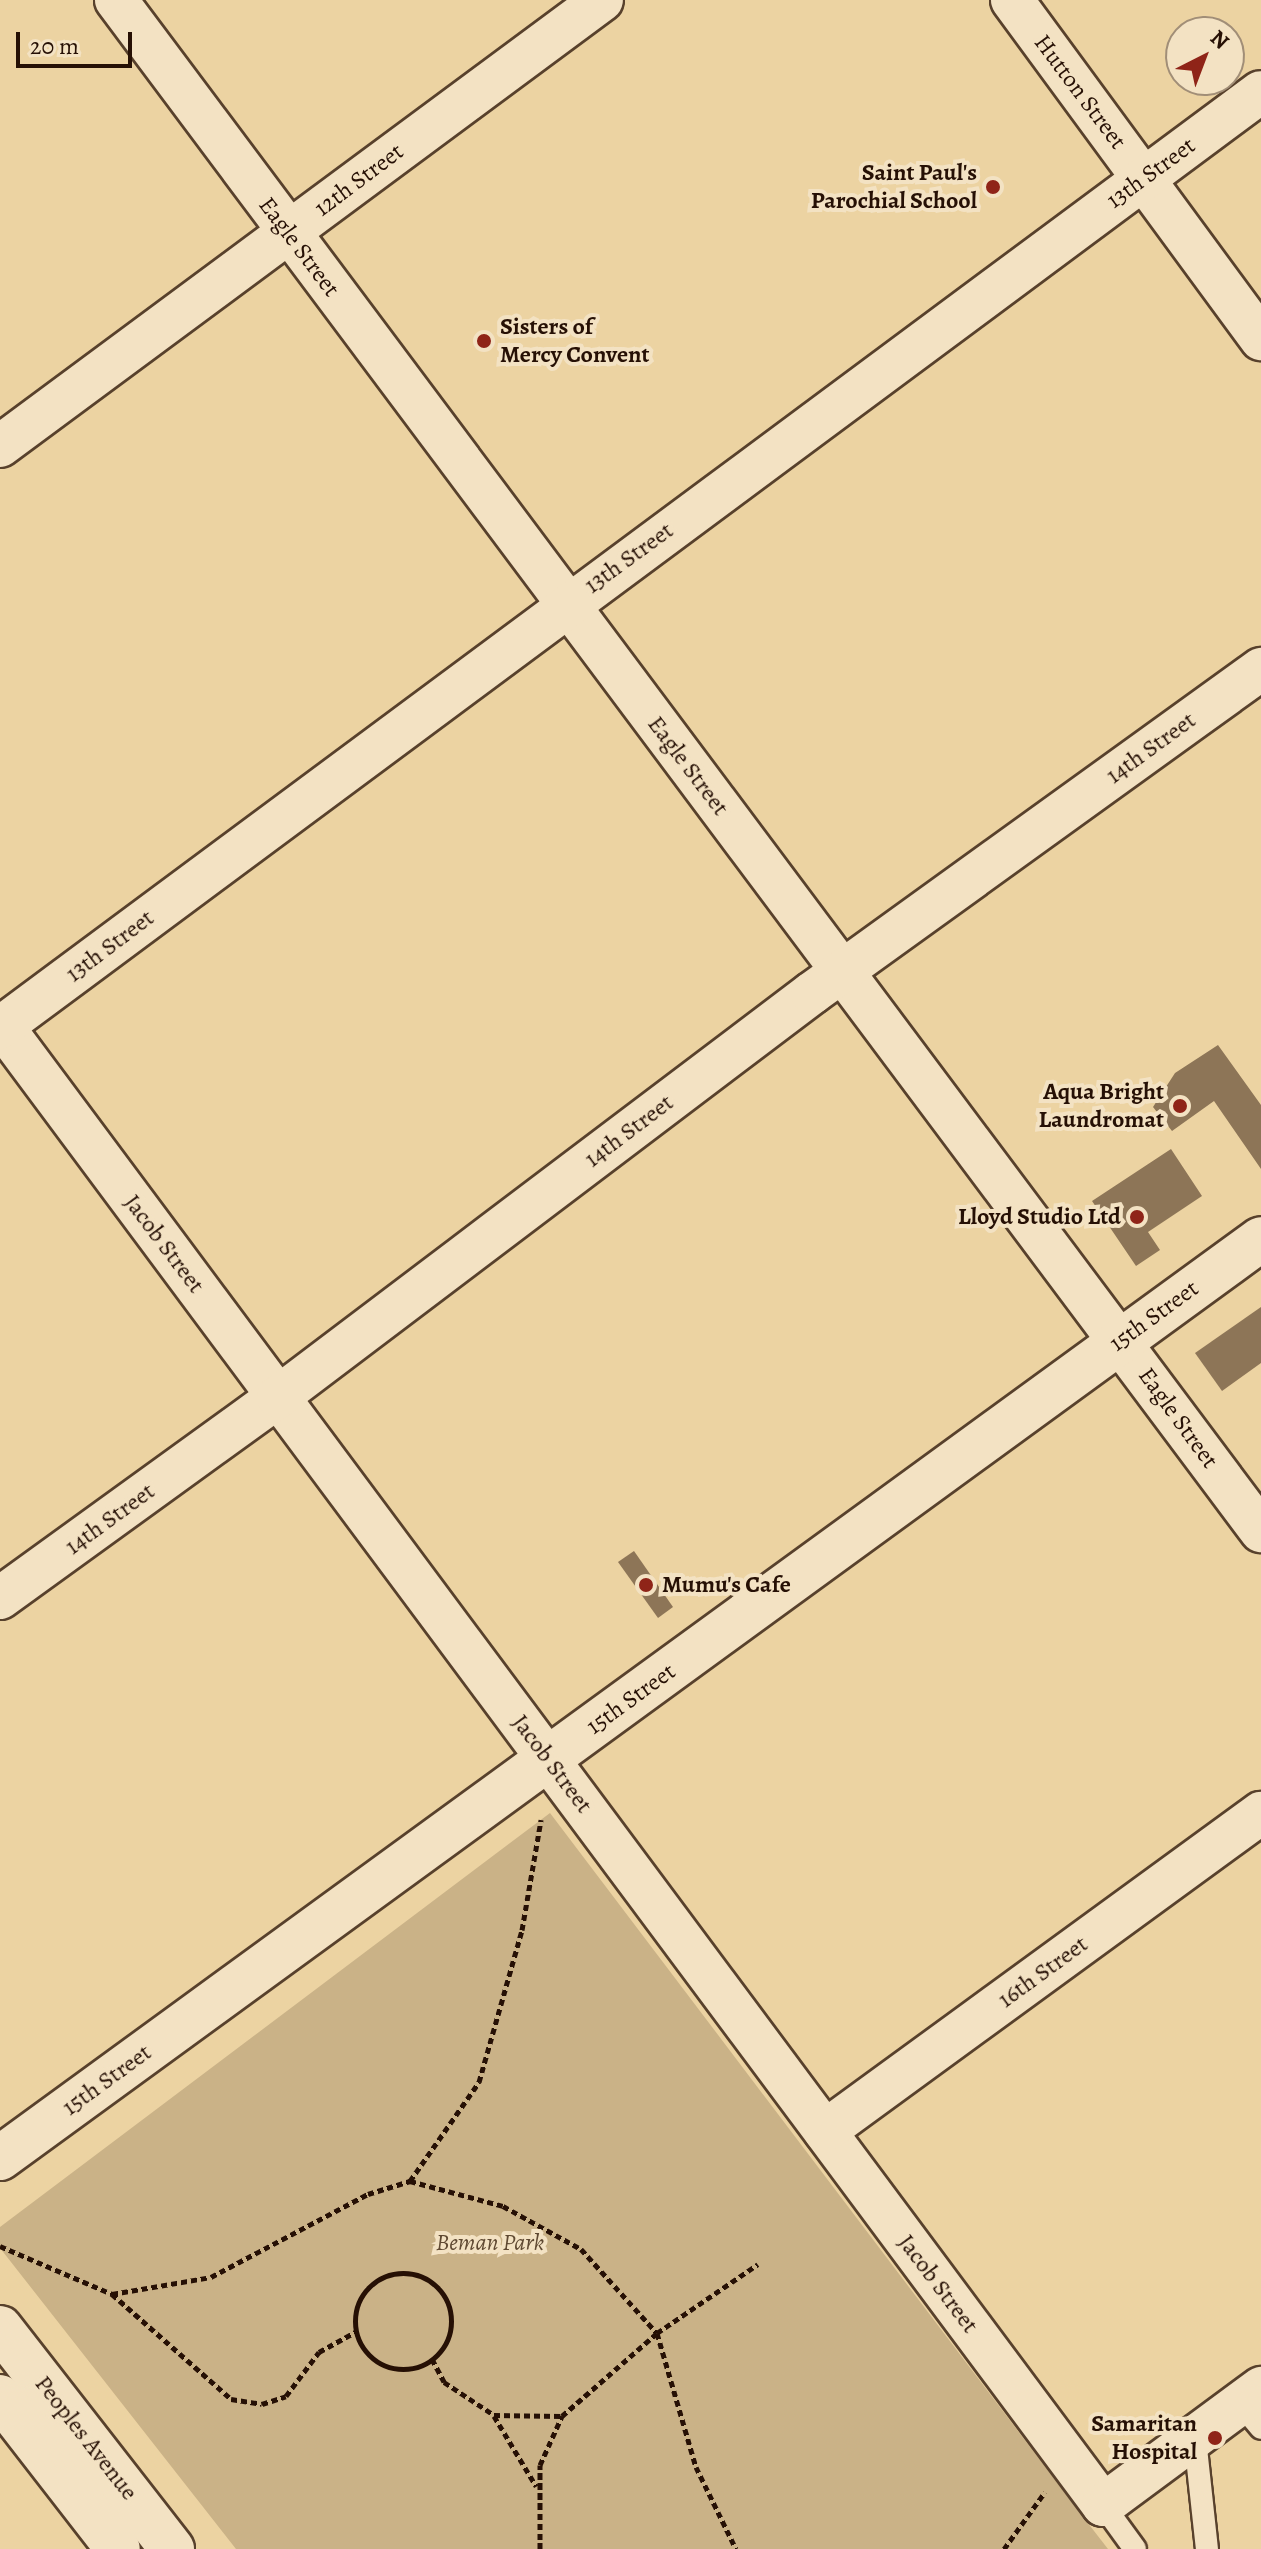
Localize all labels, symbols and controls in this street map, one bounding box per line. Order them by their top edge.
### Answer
scale bar [20,16,136,66]
north arrow [1165,16,1245,96]
text: N [1204,23,1236,56]
street label: Hutton Street [1028,29,1132,155]
text: 20 m [30,30,79,62]
street label: 13th Street [1101,131,1201,215]
street label: 12th Street [309,137,409,223]
place label: Saint Paul's Parochial School [811,159,977,215]
marker: Saint Paul's Parochial School [984,178,1002,196]
street label: Eagle Street [252,191,346,303]
place label: Sisters of Mercy Convent [500,313,650,369]
marker: Sisters of Mercy Convent [475,332,493,350]
street label: 13th Street [579,516,679,600]
street label: 14th Street [1101,706,1201,790]
street label: Eagle Street [641,710,735,822]
street label: 13th Street [60,904,160,988]
place label: Aqua Bright Laundromat [1039,1078,1164,1134]
street label: 14th Street [579,1088,679,1174]
marker: Aqua Bright Laundromat [1171,1097,1189,1115]
street label: Jacob Street [118,1189,210,1299]
place label: Lloyd Studio Ltd [958,1203,1121,1231]
marker: Lloyd Studio Ltd [1128,1208,1146,1226]
street label: 15th Street [1104,1274,1204,1358]
street label: Eagle Street [1132,1362,1224,1474]
street label: 14th Street [60,1477,160,1561]
place label: Mumu's Cafe [662,1571,791,1599]
marker: Mumu's Cafe [637,1576,655,1594]
street label: 15th Street [581,1657,681,1741]
street label: Jacob Street [506,1709,598,1819]
street label: 16th Street [993,1930,1093,2014]
street label: 15th Street [57,2038,157,2122]
park label: Beman Park [436,2229,544,2257]
street label: Jacob Street [892,2229,984,2339]
street label: Peoples Avenue [28,2370,144,2506]
place label: Samaritan Hospital [1091,2410,1197,2466]
marker: Samaritan Hospital [1204,2427,1226,2449]

